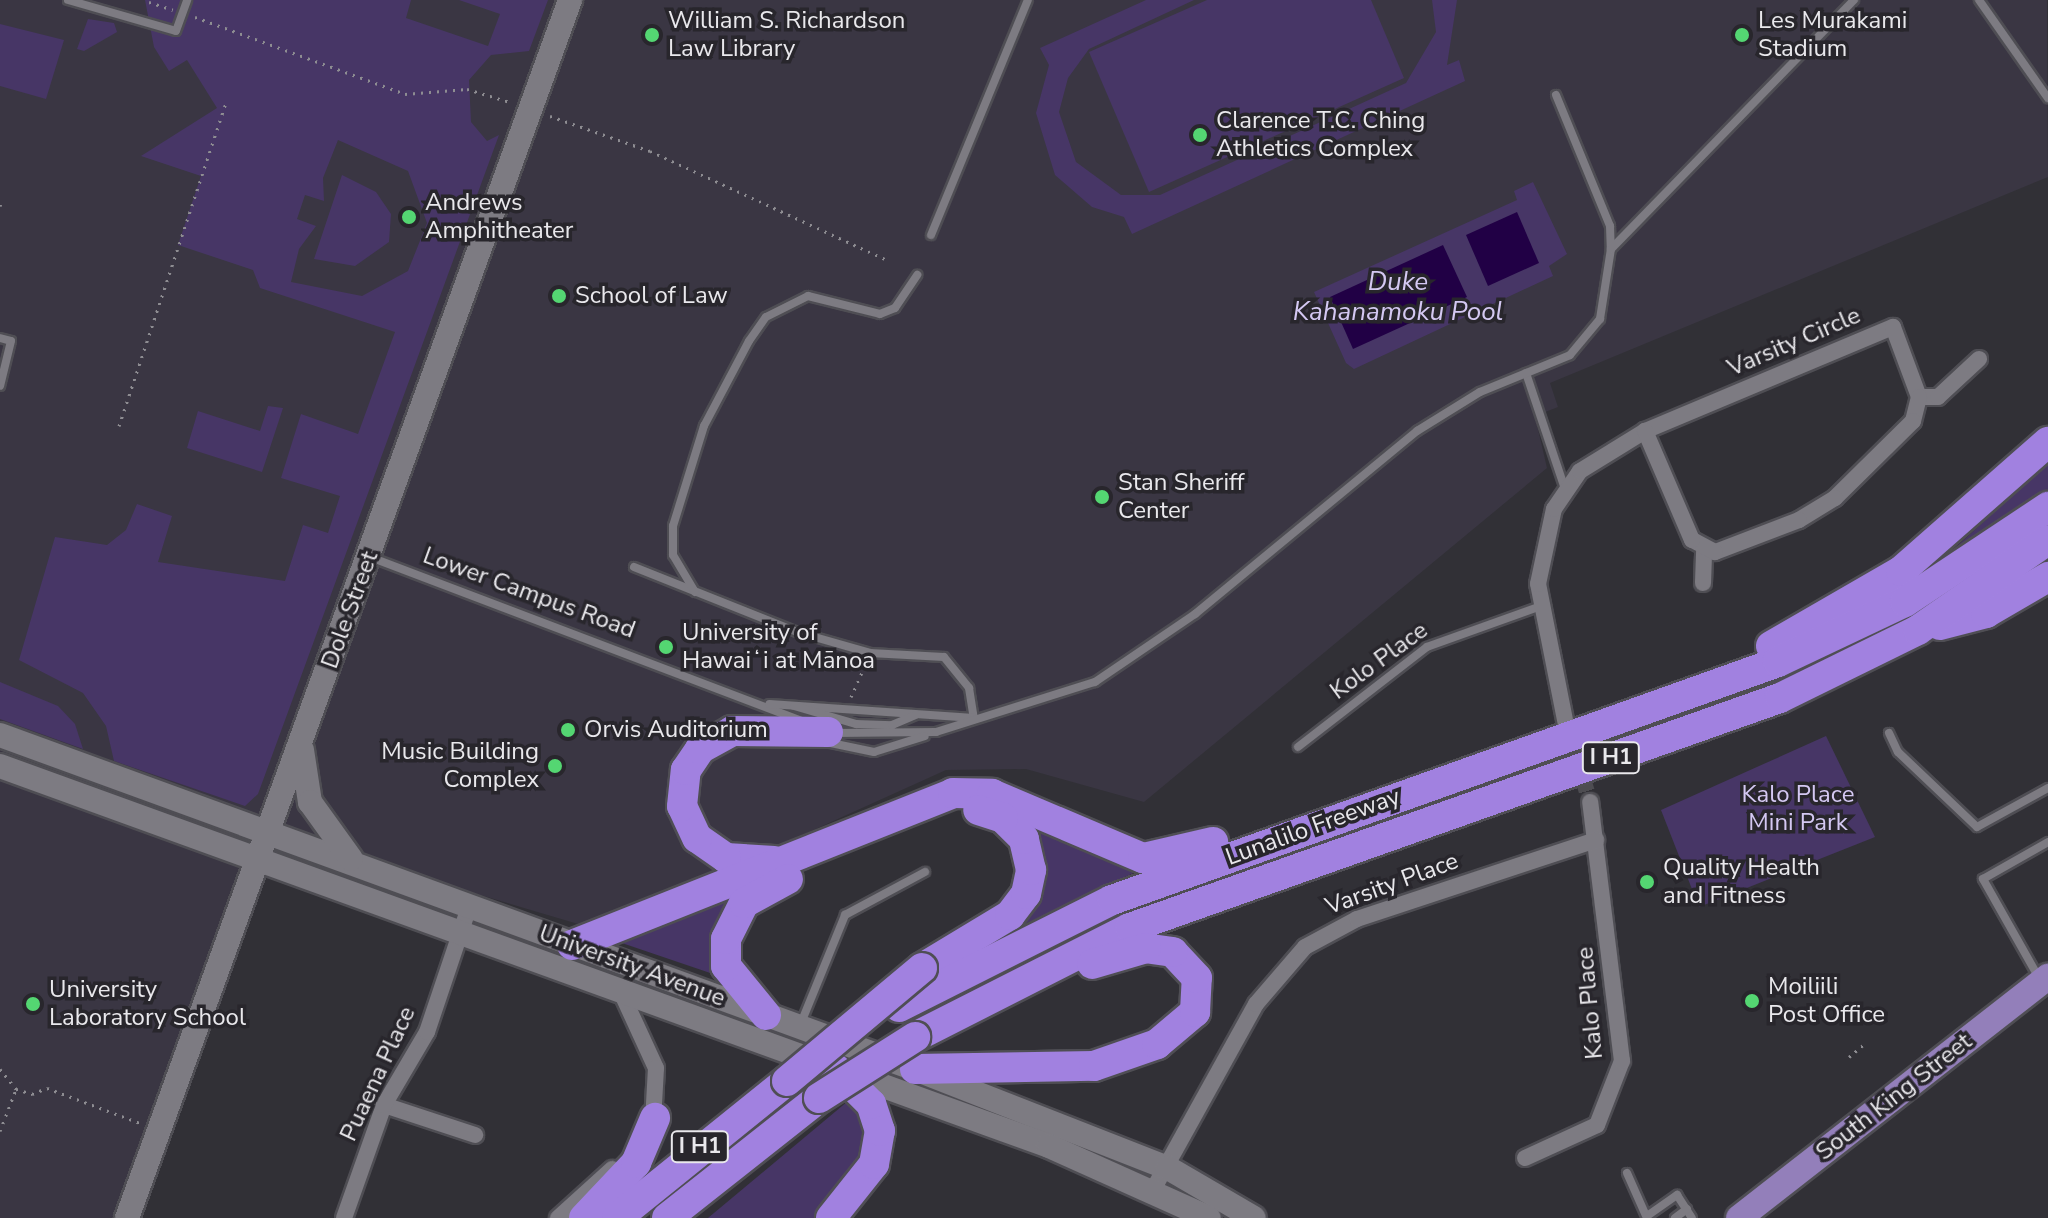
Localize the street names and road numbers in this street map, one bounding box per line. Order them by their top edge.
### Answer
street label: Varsity Circle [1723,301,1865,383]
street label: Lower Campus Road [419,541,639,645]
street label: Dole Street [316,547,384,673]
street label: Kolo Place [1325,616,1433,706]
road number: I H1 [1581,740,1641,776]
street label: Lunalilo Freeway [1222,782,1404,872]
street label: Varsity Place [1322,847,1462,921]
street label: University Avenue [535,919,729,1013]
street label: Kalo Place [1571,946,1609,1060]
street label: Puaena Place [334,1002,422,1146]
street label: South King Street [1810,1027,1978,1167]
road number: I H1 [670,1129,730,1165]

